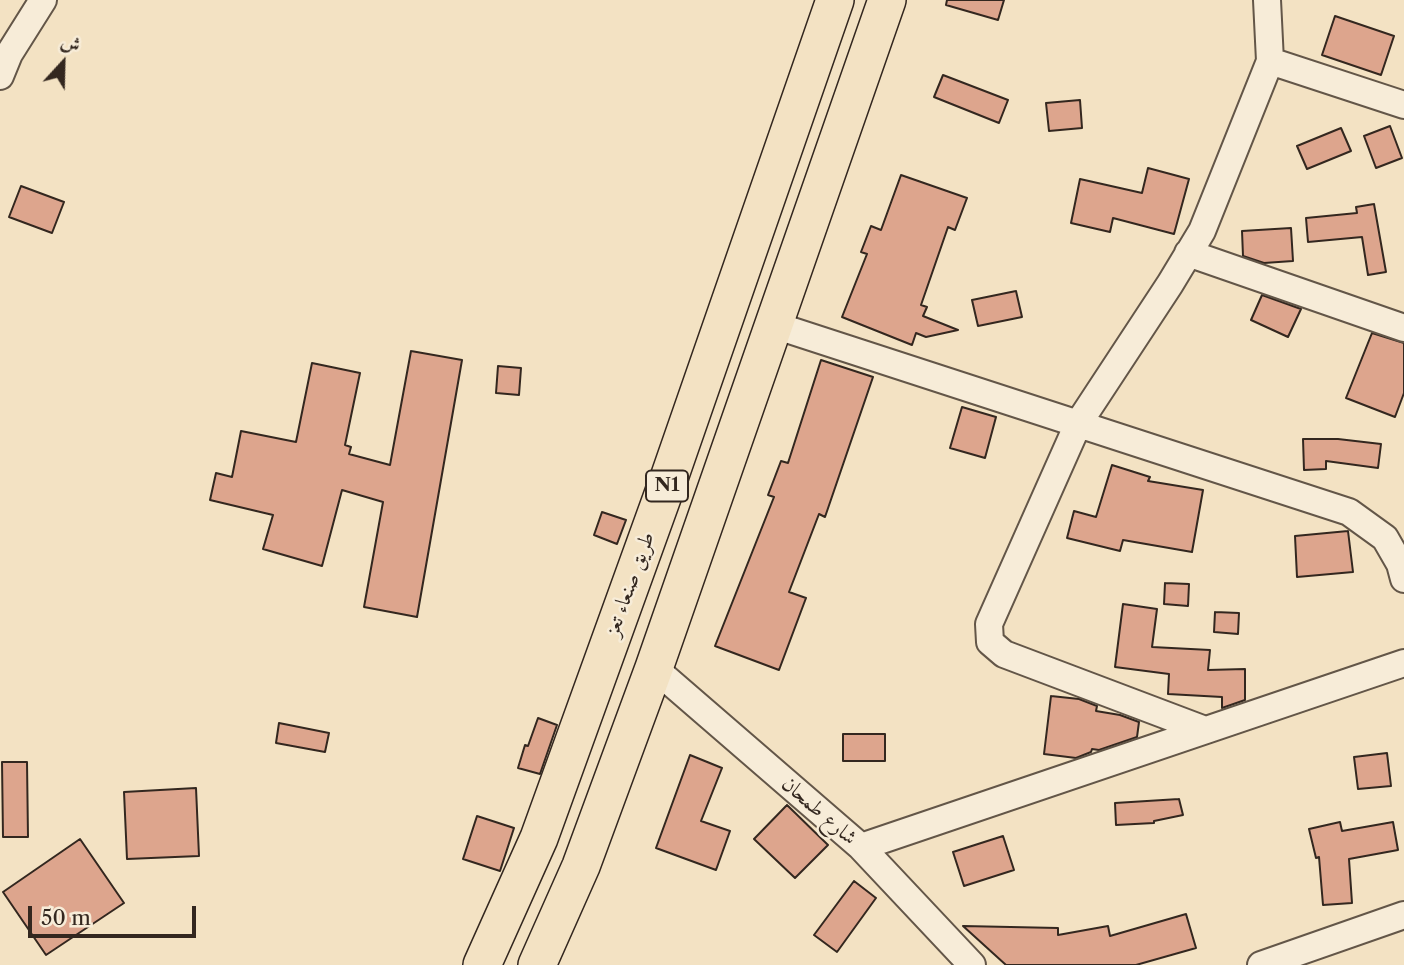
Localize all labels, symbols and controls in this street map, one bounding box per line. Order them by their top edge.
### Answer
north arrow [28,28,98,98]
text: ش [58,29,84,57]
road number: N1 [646,471,688,502]
street label: طريق صنعاء تعز [600,529,660,639]
street label: شارع طمحان [776,771,862,851]
scale bar [32,892,200,936]
text: 50 m [41,905,91,930]

